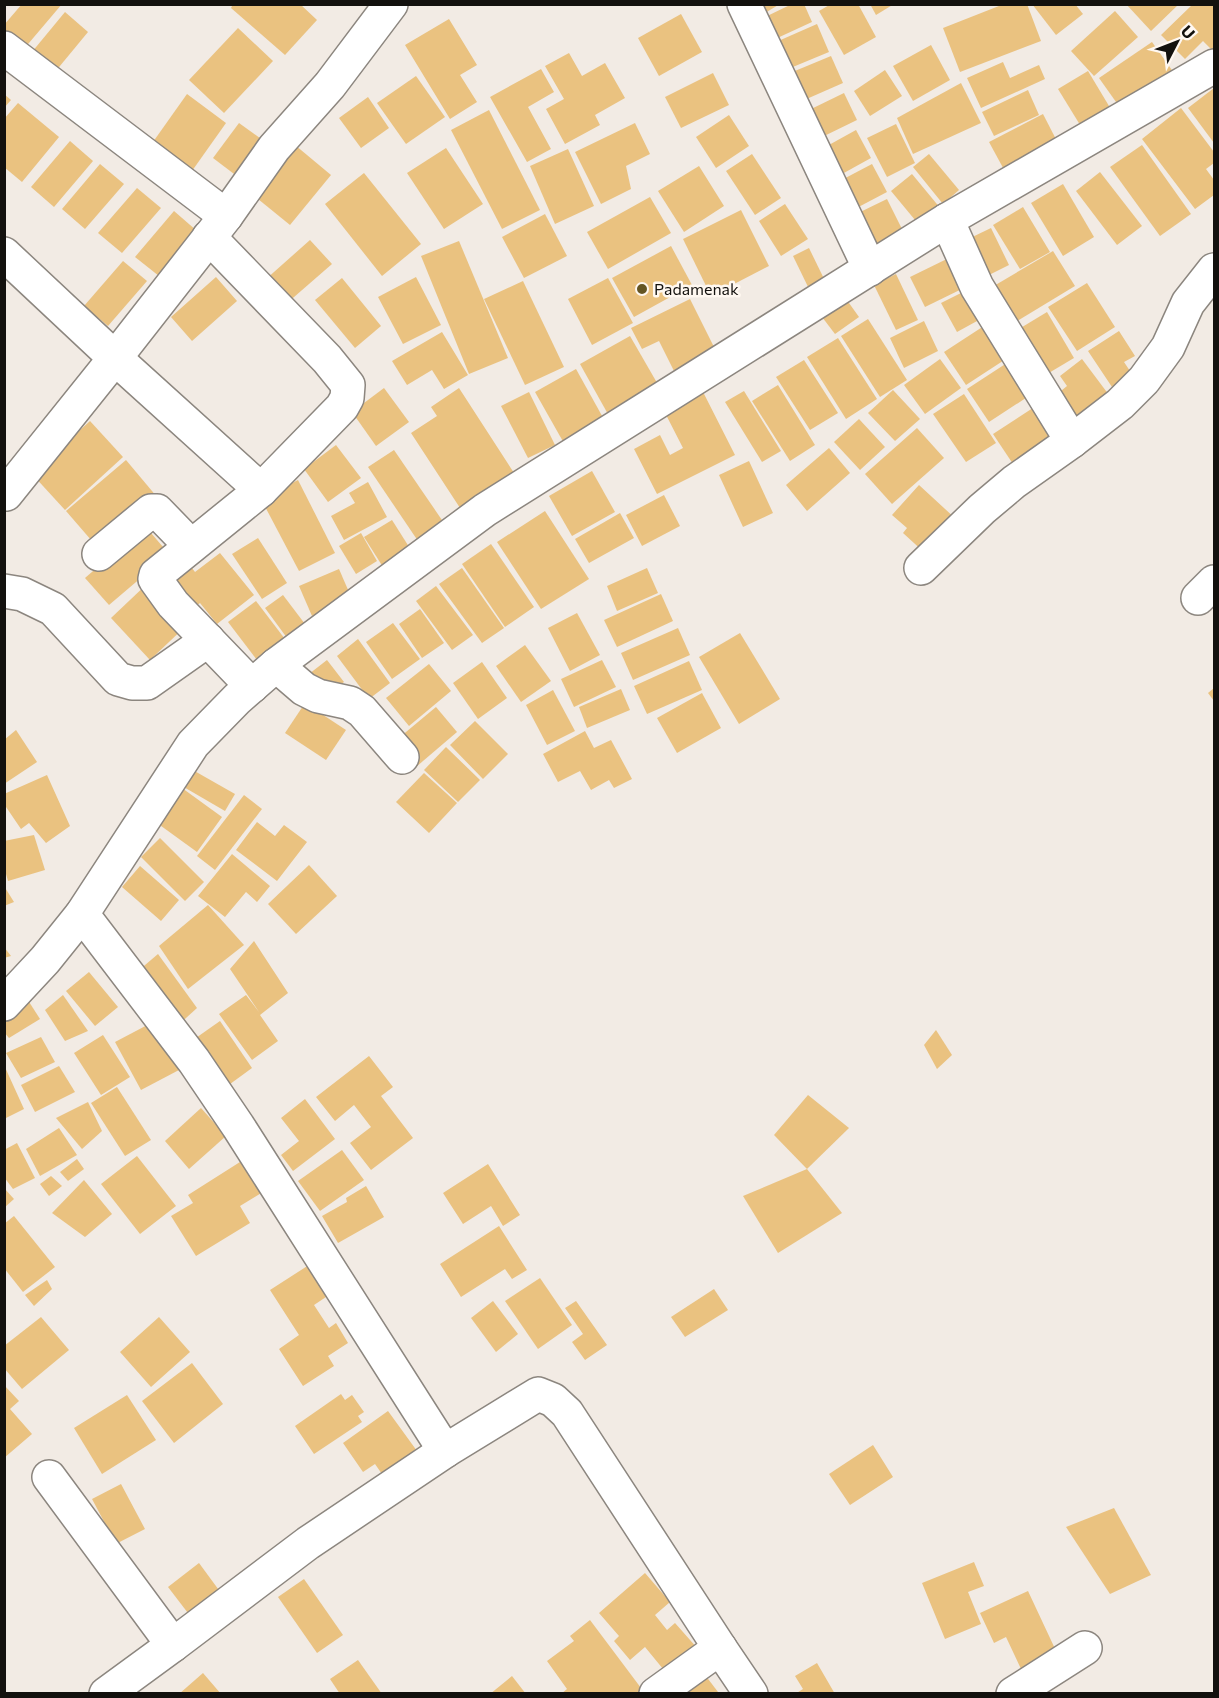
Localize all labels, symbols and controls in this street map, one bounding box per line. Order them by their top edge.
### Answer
north arrow [1147,12,1207,72]
text: U [1178,21,1199,42]
place label: Padamenak [654,279,739,298]
marker: Padamenak [635,282,649,296]

